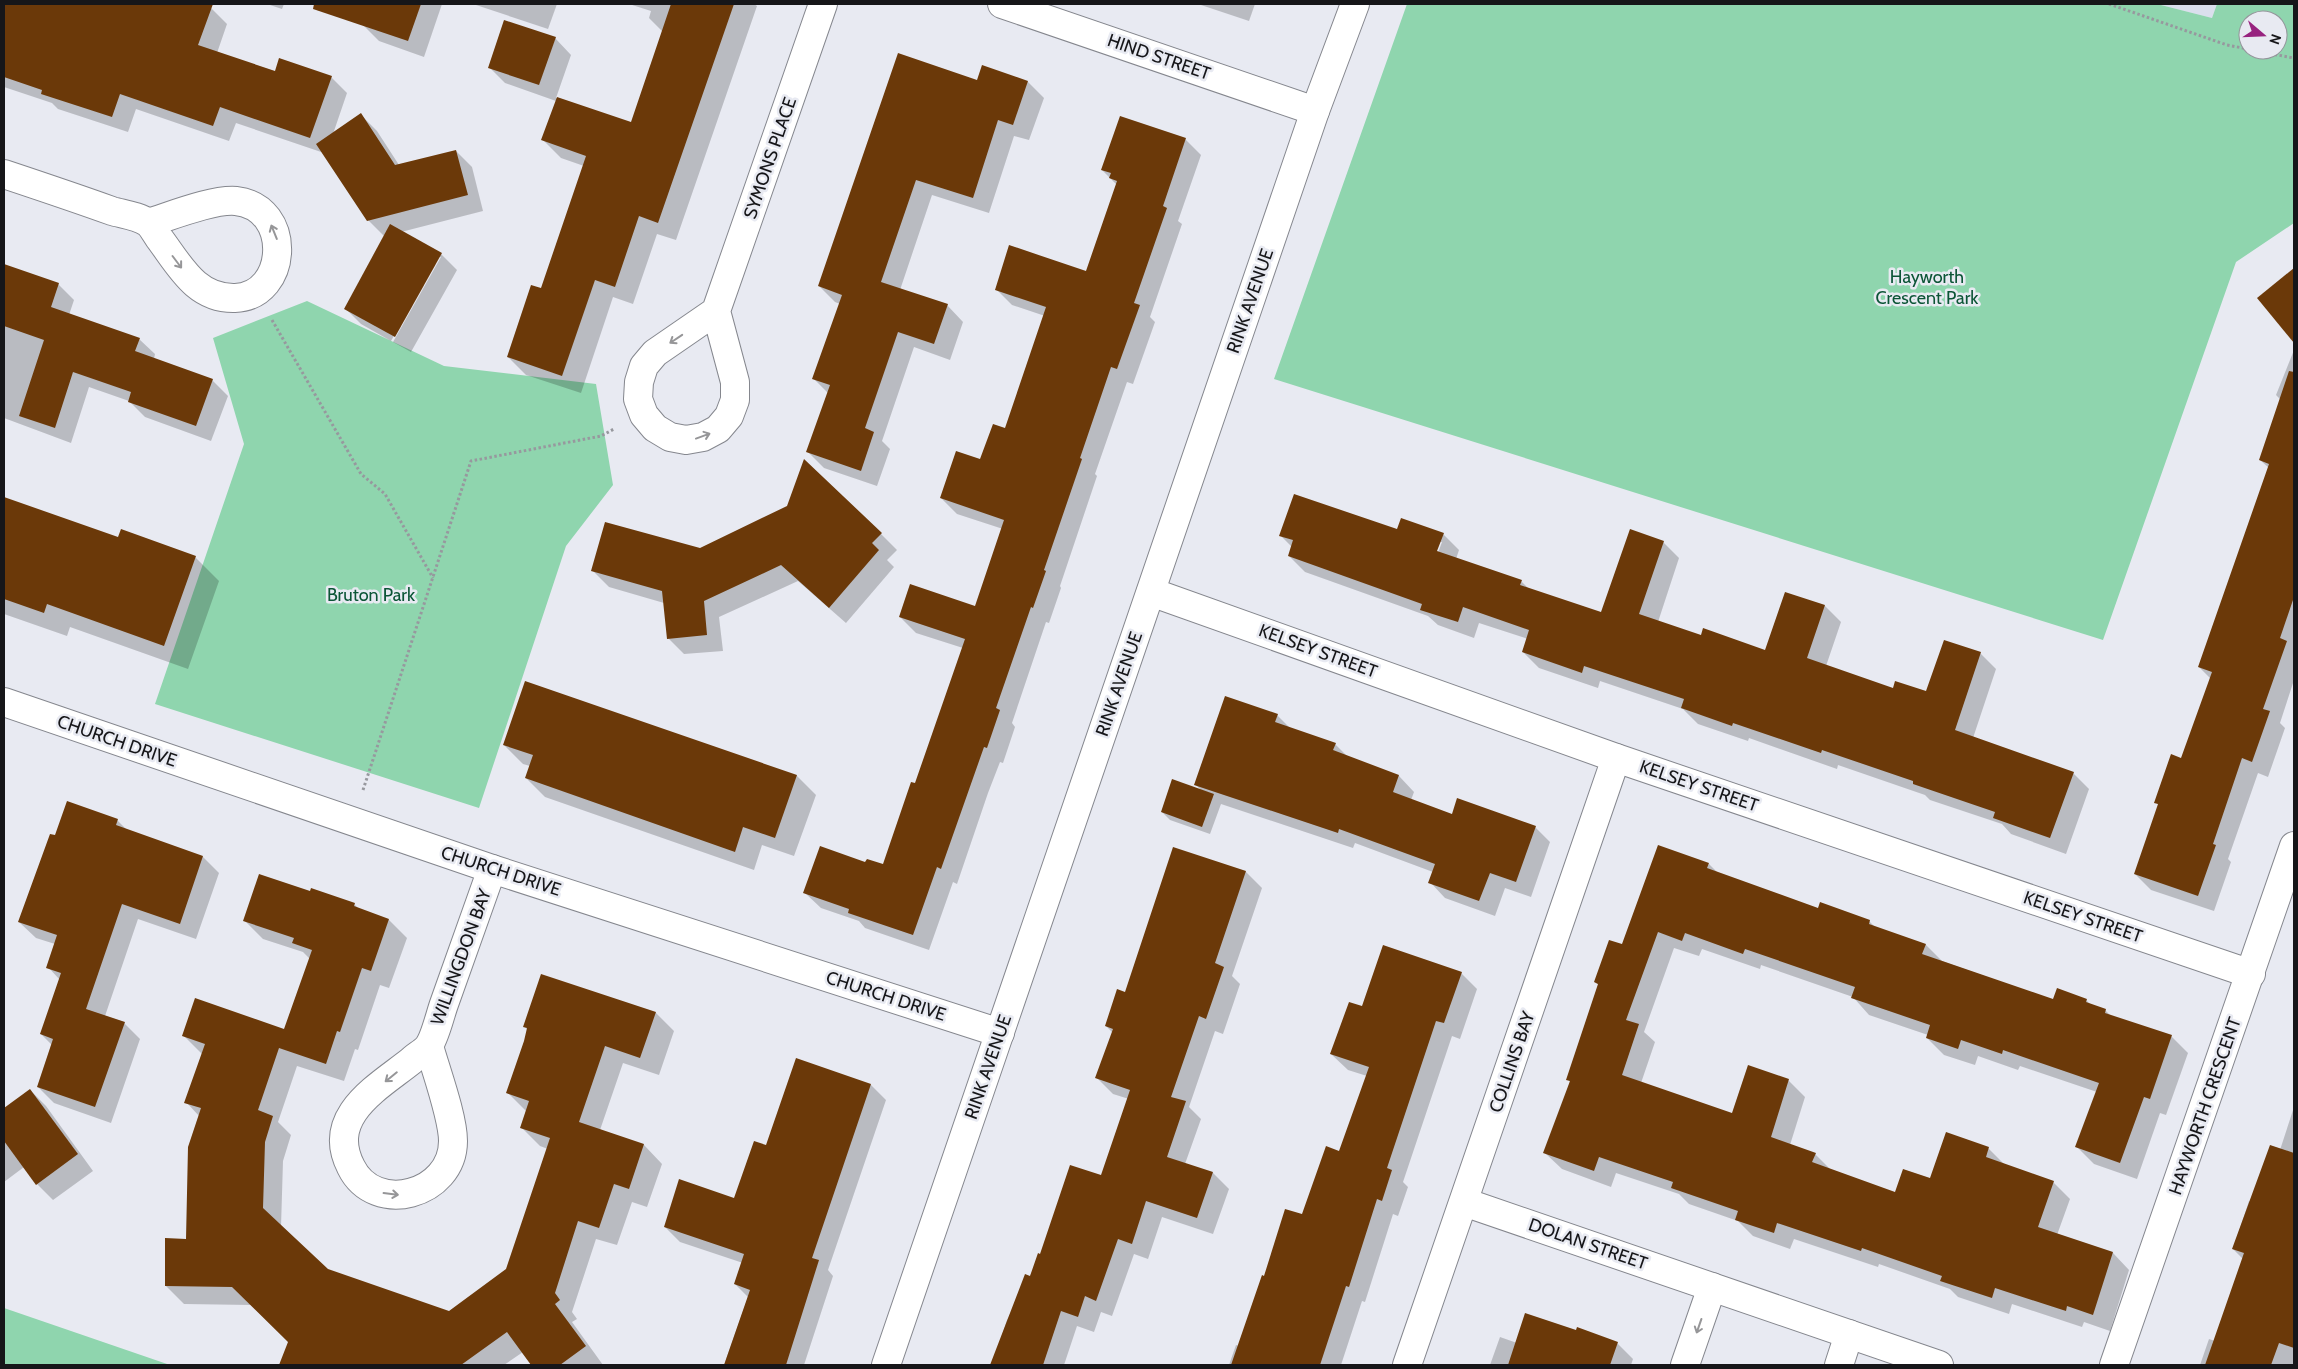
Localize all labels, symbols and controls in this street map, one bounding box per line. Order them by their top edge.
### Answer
north arrow [2238,10,2288,60]
street label: HIND STREET [1105,29,1214,85]
text: N [2265,32,2285,47]
street label: SYMONS PLACE [739,94,801,222]
one-way arrow [268,225,278,240]
street label: RINK AVENUE [1222,246,1278,356]
one-way arrow [172,255,182,269]
park label: Hayworth Crescent Park [1876,266,1979,309]
one-way arrow [669,334,683,344]
one-way arrow [695,431,711,440]
park label: Bruton Park [327,584,416,606]
street label: KELSEY STREET [1256,619,1381,683]
street label: RINK AVENUE [1091,629,1147,739]
street label: CHURCH DRIVE [54,710,180,772]
street label: KELSEY STREET [1637,755,1762,817]
street label: CHURCH DRIVE [438,841,564,901]
street label: WILLINGDON BAY [426,885,496,1028]
street label: KELSEY STREET [2021,886,2146,948]
street label: CHURCH DRIVE [823,966,949,1026]
street label: COLLINS BAY [1484,1008,1540,1115]
street label: RINK AVENUE [960,1012,1016,1122]
street label: HAYWORTH CRESCENT [2164,1014,2246,1198]
one-way arrow [385,1071,398,1082]
one-way arrow [383,1189,399,1199]
street label: DOLAN STREET [1526,1213,1651,1275]
one-way arrow [1693,1318,1703,1334]

